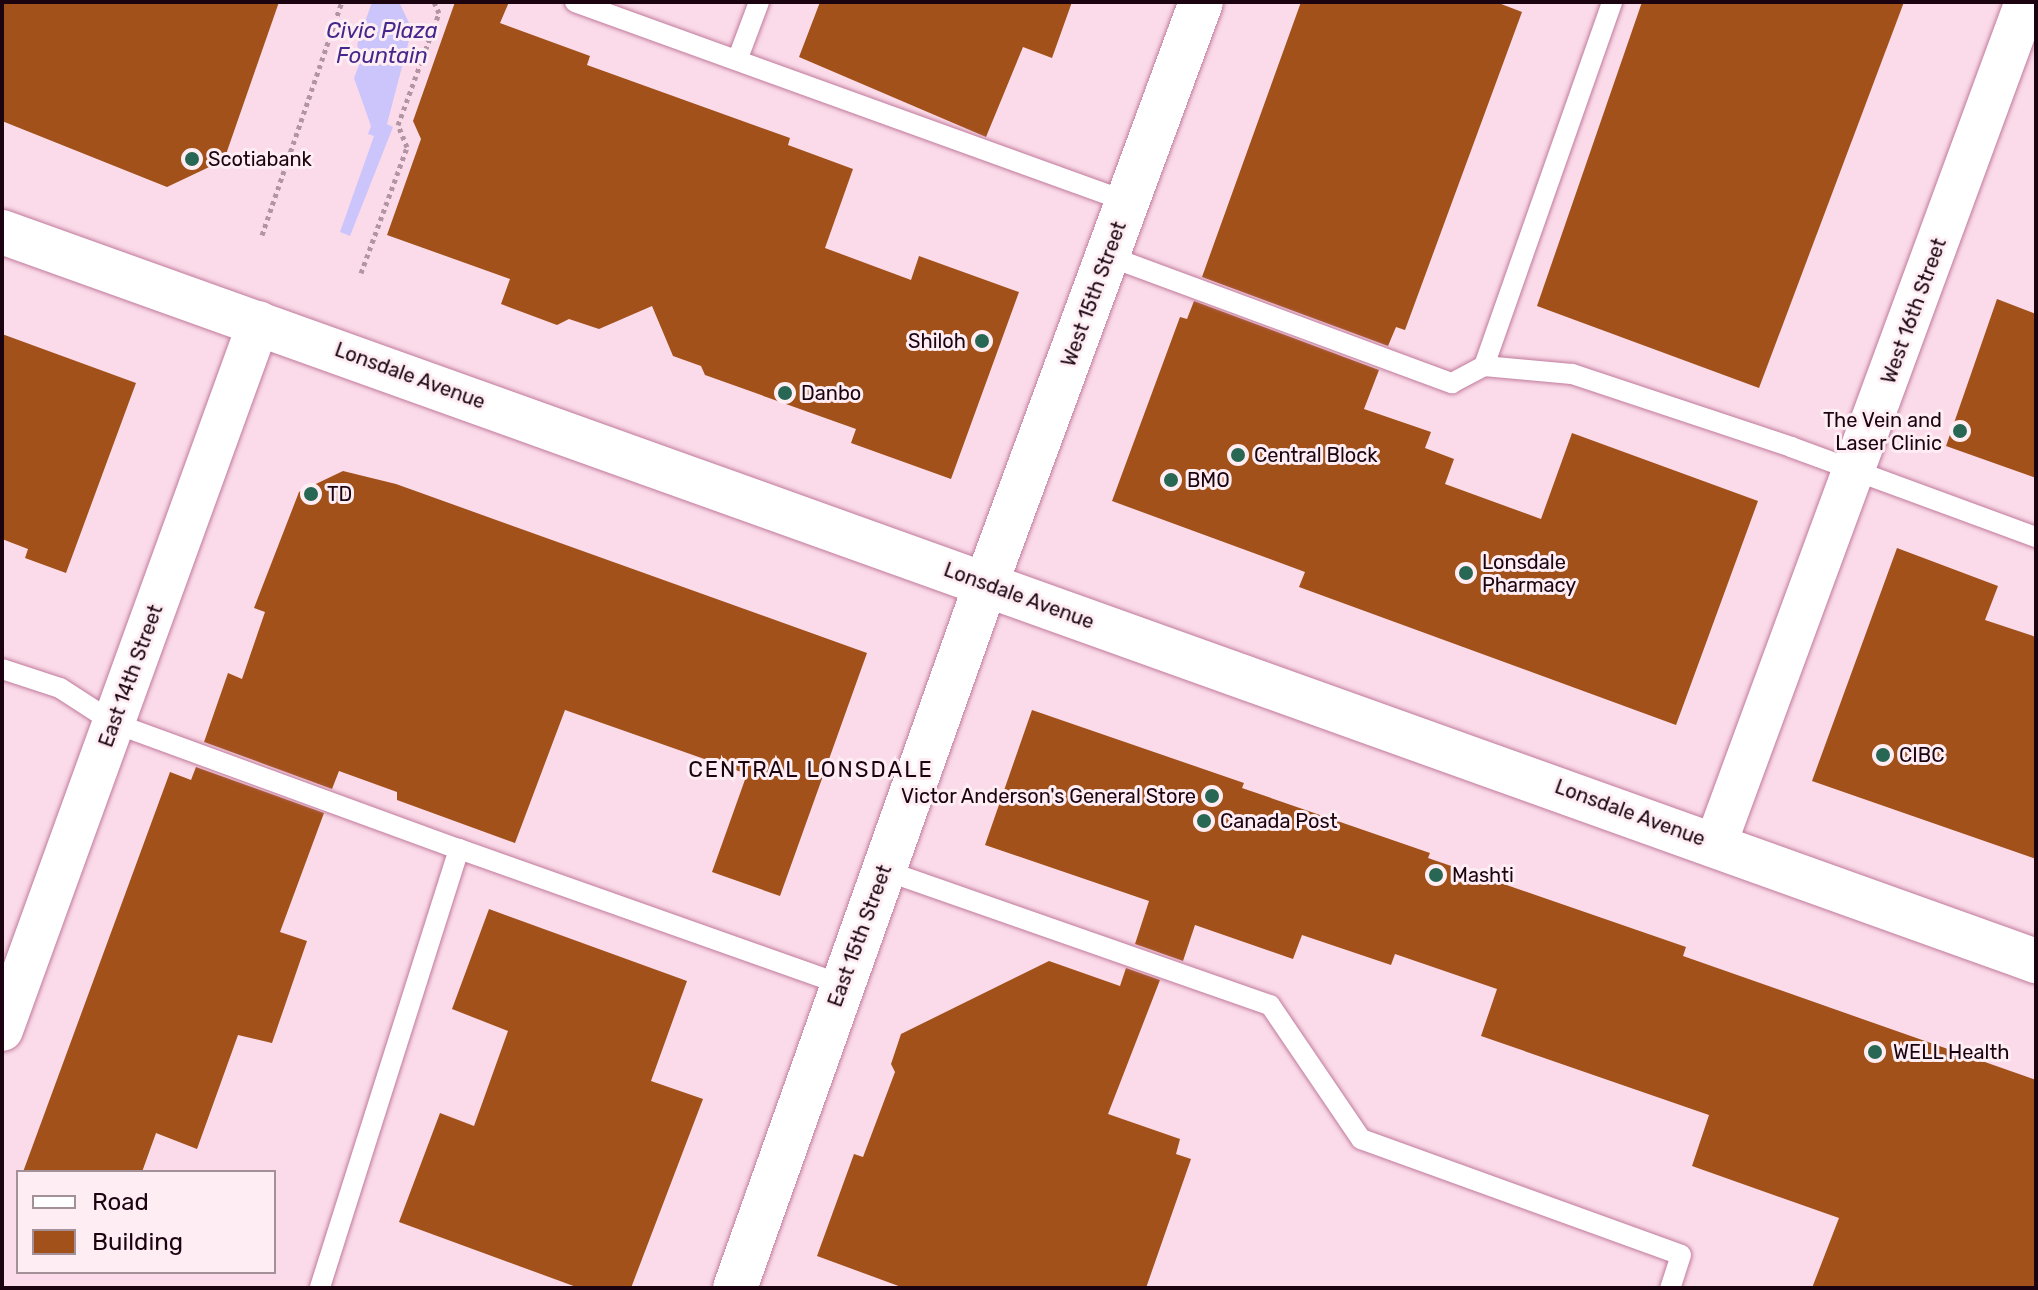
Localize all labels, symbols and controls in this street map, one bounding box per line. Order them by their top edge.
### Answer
water label: Civic Plaza Fountain [326,17,438,68]
place label: Scotiabank [208,147,312,171]
marker: Scotiabank [183,150,201,168]
street label: West 15th Street [1057,218,1131,370]
street label: West 16th Street [1877,235,1951,387]
place label: Shiloh [908,329,966,353]
marker: Shiloh [973,332,991,350]
street label: Lonsdale Avenue [331,338,489,414]
place label: Danbo [801,381,861,405]
marker: Danbo [776,384,794,402]
place label: The Vein and Laser Clinic [1822,408,1942,455]
marker: The Vein and Laser Clinic [1949,420,1971,442]
place label: Central Block [1254,443,1378,467]
marker: Central Block [1229,446,1247,464]
place label: BMO [1187,468,1230,492]
marker: BMO [1162,471,1180,489]
place label: TD [327,482,352,506]
marker: TD [302,485,320,503]
place label: Lonsdale Pharmacy [1482,550,1576,597]
street label: Lonsdale Avenue [940,558,1098,634]
marker: Lonsdale Pharmacy [1457,564,1475,582]
street label: East 14th Street [94,602,168,750]
place label: CIBC [1899,743,1944,767]
marker: CIBC [1874,746,1892,764]
district label: CENTRAL LONSDALE [688,757,934,783]
street label: Lonsdale Avenue [1551,775,1709,851]
place label: Victor Anderson's General Store [900,784,1196,808]
marker: Victor Anderson's General Store [1203,787,1221,805]
place label: Canada Post [1220,809,1338,833]
marker: Canada Post [1195,812,1213,830]
street label: East 15th Street [823,862,897,1010]
place label: Mashti [1452,863,1514,887]
marker: Mashti [1427,866,1445,884]
place label: WELL Health [1893,1040,2010,1064]
marker: WELL Health [1864,1041,1886,1063]
legend [16,1170,276,1274]
text: Road [92,1188,149,1216]
text: Building [92,1228,183,1256]

